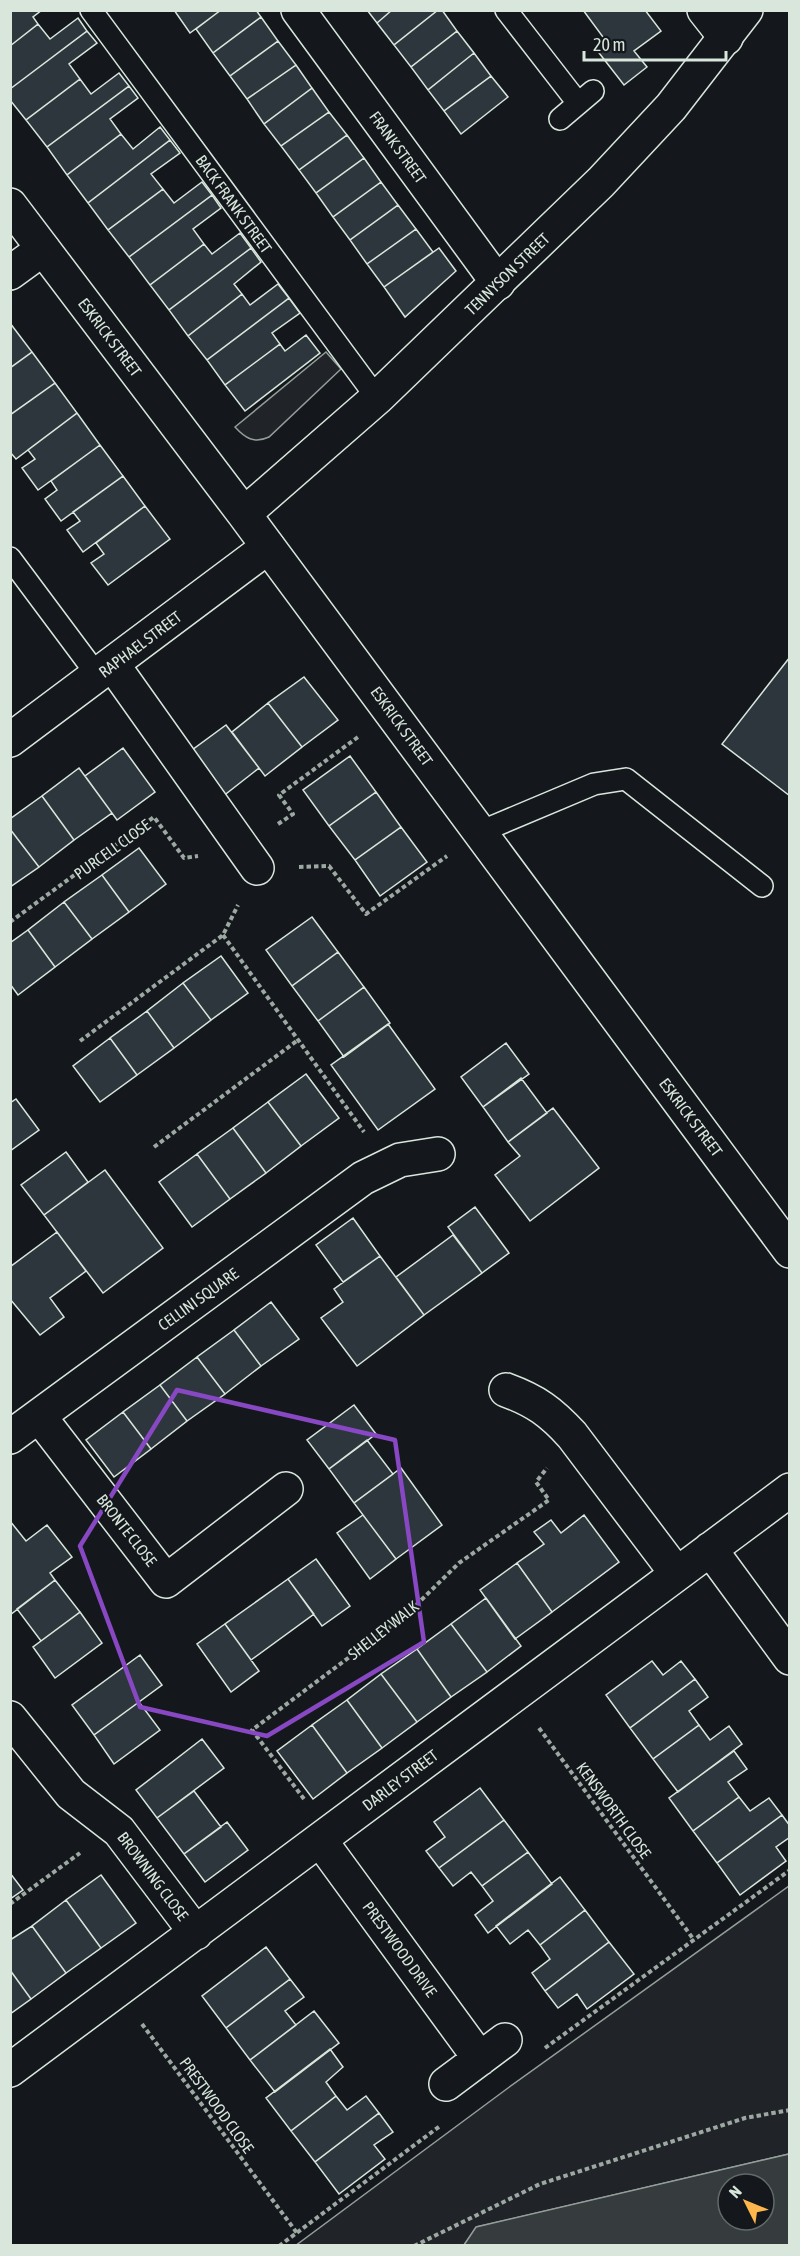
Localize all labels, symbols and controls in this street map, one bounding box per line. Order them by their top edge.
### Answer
scale bar [584,24,726,62]
text: 20 m [593,34,625,55]
street label: FRANK STREET [366,108,430,186]
street label: BACK FRANK STREET [192,151,276,257]
street label: TENNYSON STREET [461,229,553,319]
street label: ESKRICK STREET [75,294,145,380]
street label: RAPHAEL STREET [95,607,185,681]
street label: ESKRICK STREET [367,683,437,769]
street label: PURCELL CLOSE [70,815,154,883]
street label: ESKRICK STREET [656,1074,726,1160]
street label: CELLINI SQUARE [155,1264,242,1334]
street label: BRONTE CLOSE [93,1490,161,1570]
street label: SHELLEY WALK [344,1597,422,1663]
street label: DARLEY STREET [359,1746,441,1814]
street label: KENSWORTH CLOSE [573,1759,655,1862]
street label: BROWNING CLOSE [114,1828,192,1924]
street label: PRESTWOOD DRIVE [359,1898,441,2000]
street label: PRESTWOOD CLOSE [176,2054,258,2156]
north arrow [716,2172,776,2232]
text: N [725,2182,745,2201]

